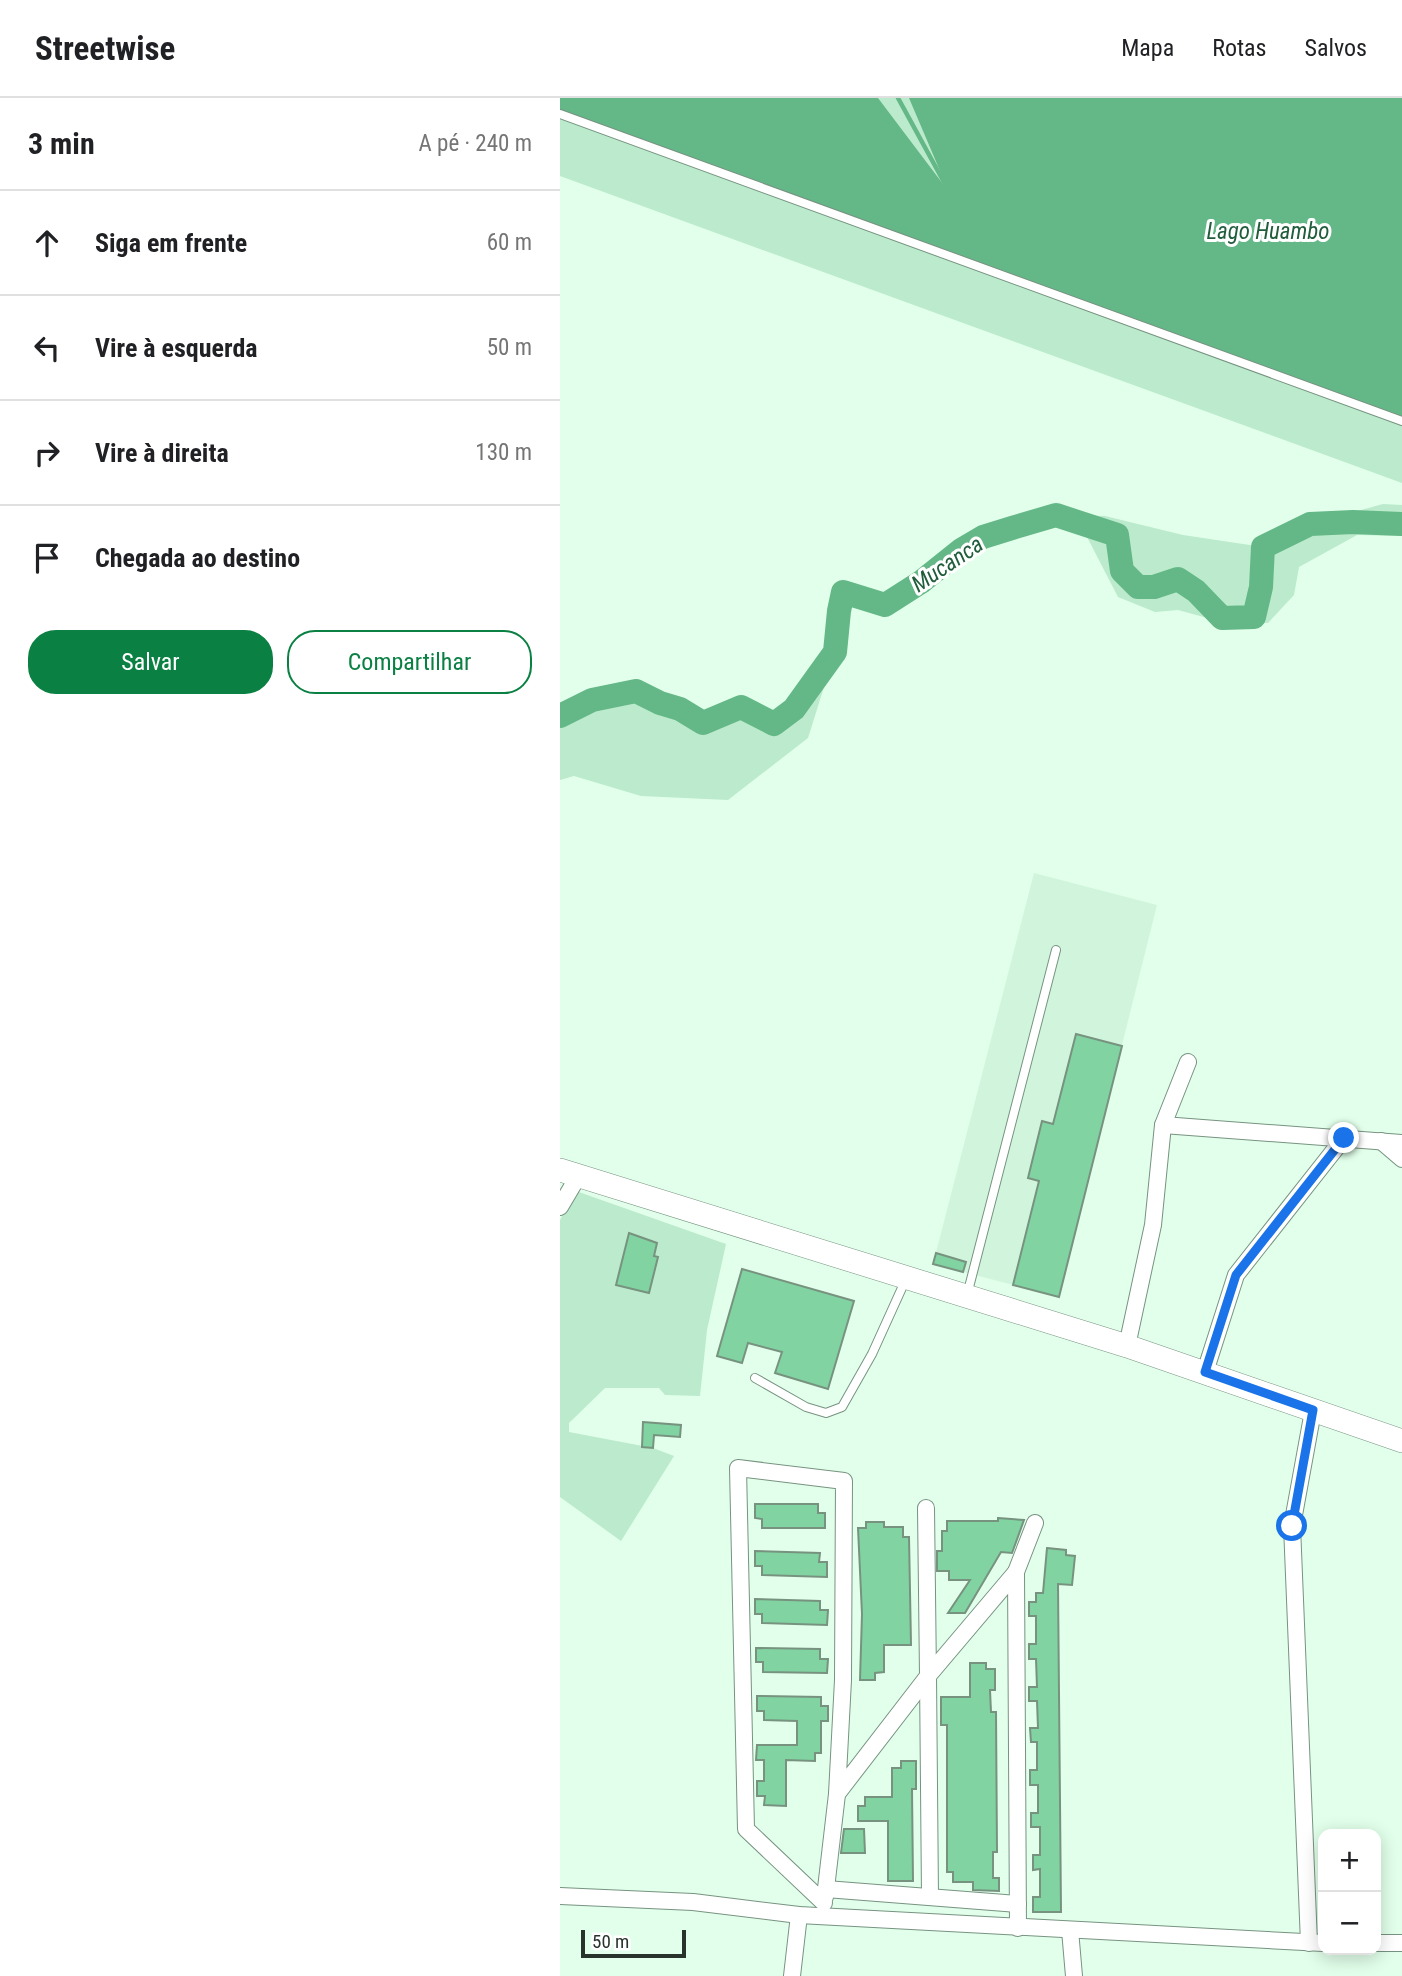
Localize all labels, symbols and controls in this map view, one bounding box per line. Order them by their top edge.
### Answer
text: Streetwise [35,29,175,68]
text: Mapa [1121,34,1174,62]
text: Rotas [1212,34,1266,62]
text: Salvos [1304,34,1367,62]
text: 3 min [28,126,95,161]
text: A pé · 240 m [419,130,532,157]
water label: Lago Huambo [1206,218,1330,245]
icon: ahead [28,224,66,262]
text: Siga em frente [95,228,247,258]
text: 60 m [487,229,532,256]
icon: left [28,329,66,367]
text: Vire à esquerda [95,333,258,363]
text: 50 m [487,334,532,361]
icon: right [28,434,66,472]
text: Vire à direita [95,438,229,468]
text: 130 m [475,439,532,466]
water label: Mucanca [906,531,988,598]
icon: arrive [28,539,66,577]
text: Chegada ao destino [95,543,300,573]
button: Salvar [28,630,273,694]
button: Compartilhar [287,630,532,694]
route end [1328,1122,1359,1153]
route start [1276,1510,1307,1541]
map controls [1318,1829,1381,1955]
button: + [1318,1829,1381,1892]
button: − [1318,1892,1381,1955]
scale bar [581,1927,686,1959]
text: 50 m [592,1930,629,1953]

